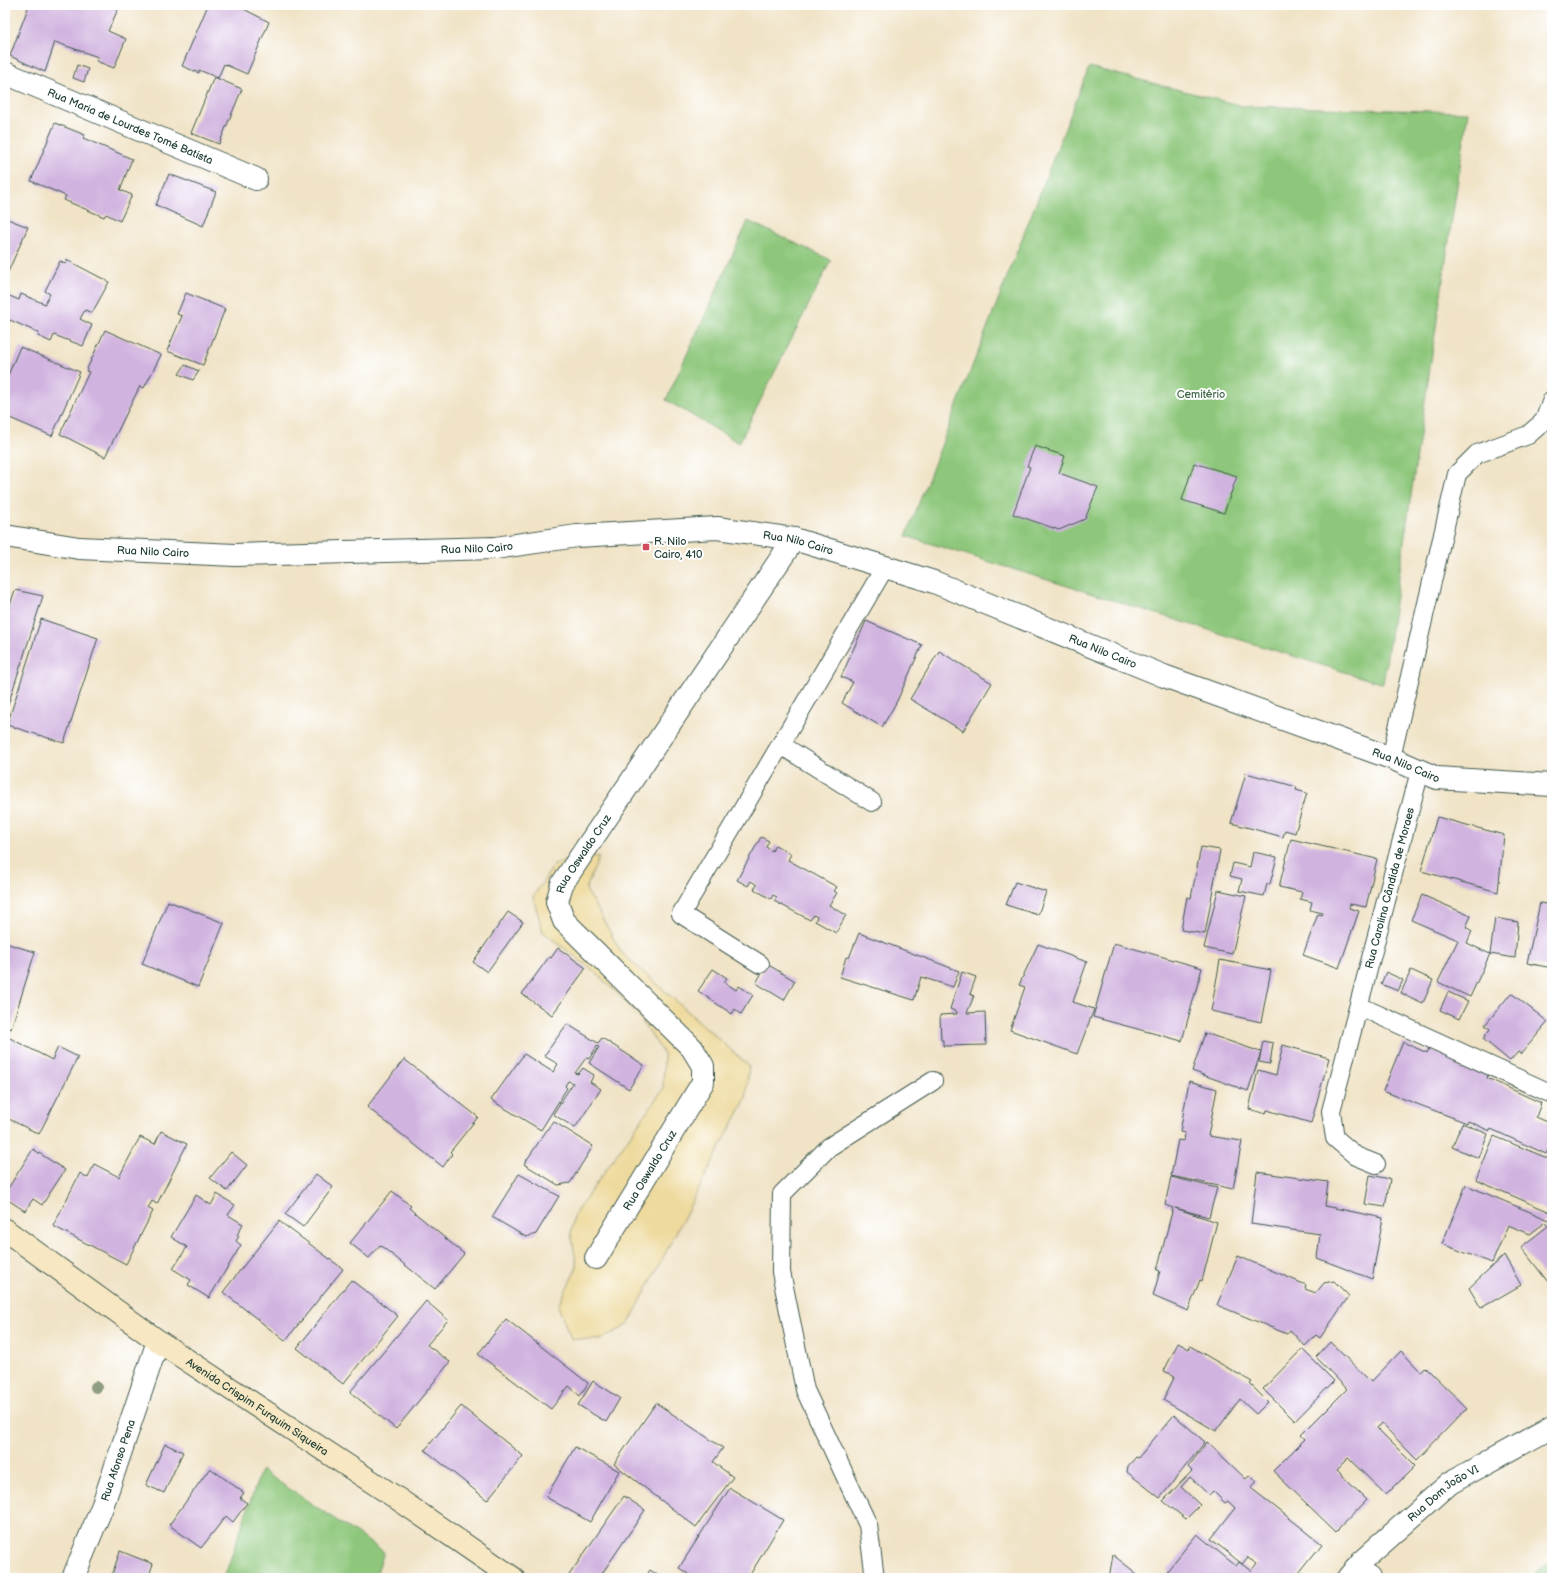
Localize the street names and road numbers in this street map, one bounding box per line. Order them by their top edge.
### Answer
street label: Rua Maria de Lourdes Tomé Batista [46,85,215,167]
street label: Rua Nilo Cairo [762,528,835,557]
street label: Rua Nilo Cairo [440,539,514,556]
street label: Rua Nilo Cairo [117,543,189,559]
street label: Rua Nilo Cairo [1067,631,1139,671]
street label: Rua Nilo Cairo [1370,745,1442,785]
street label: Rua Carolina Cândida de Moraes [1362,806,1417,970]
street label: Rua Oswaldo Cruz [553,811,614,895]
street label: Rua Oswaldo Cruz [620,1127,679,1213]
street label: Avenida Crispim Furquim Siqueira [184,1355,331,1458]
street label: Rua Afonso Pena [98,1418,138,1503]
street label: Rua Dom João VI [1405,1462,1481,1524]

